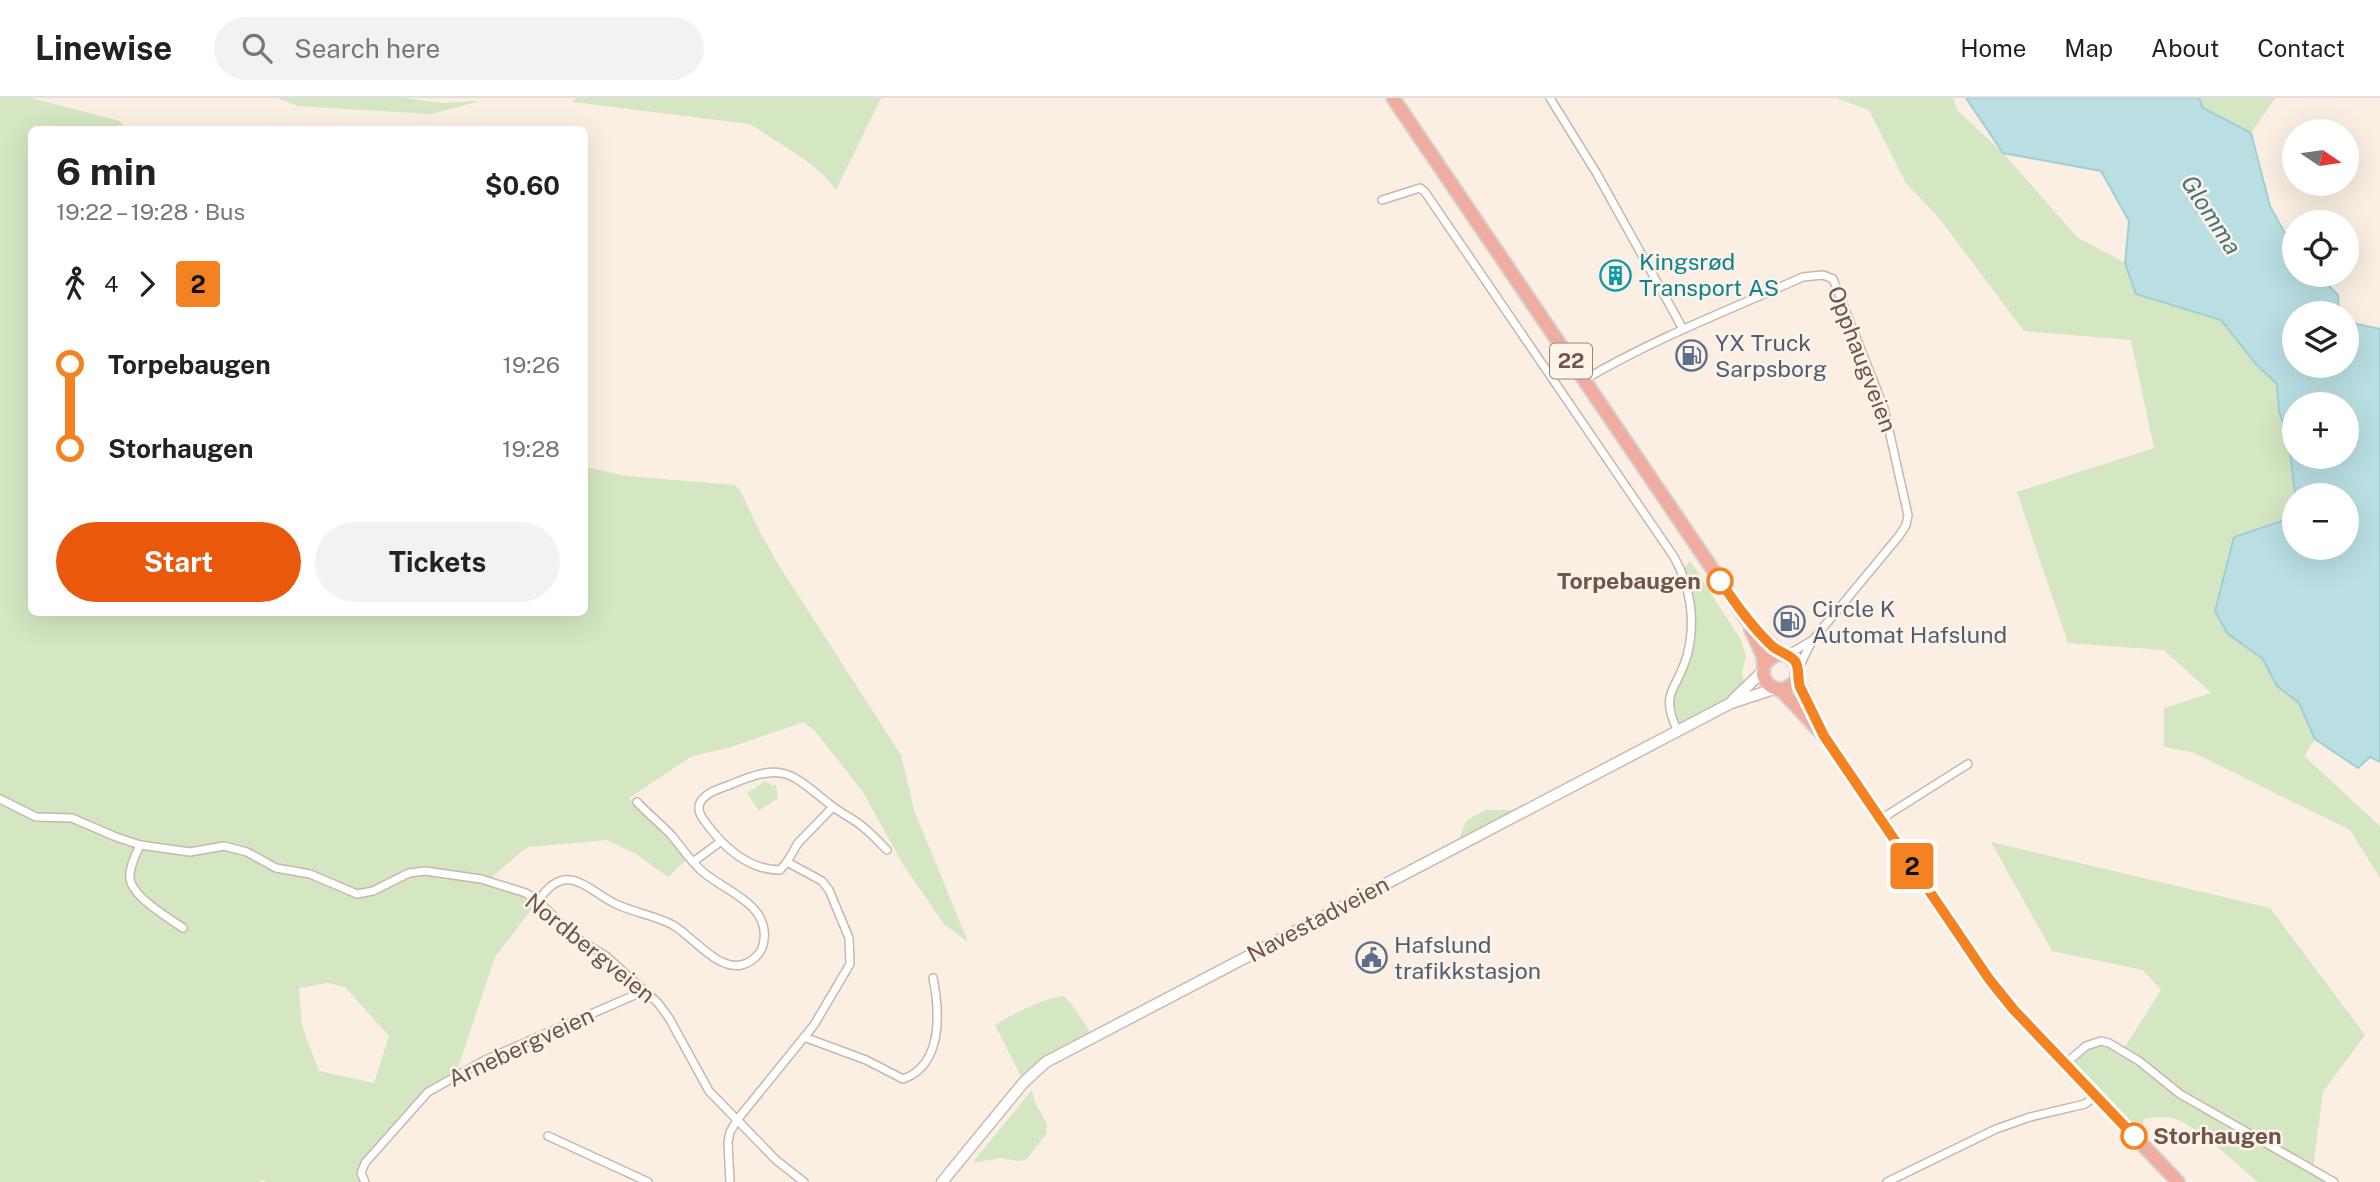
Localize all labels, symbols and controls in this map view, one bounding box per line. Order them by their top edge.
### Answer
search box [214,17,704,80]
text: Linewise [35,29,172,67]
icon: search [238,29,276,67]
text: Search here [294,33,440,64]
text: Home [1960,34,2026,62]
text: Map [2064,34,2113,62]
text: About [2151,34,2219,62]
text: Contact [2257,34,2345,62]
north arrow [2282,119,2359,196]
map controls [2282,119,2359,560]
text: 6 min [56,149,157,194]
water label: Glomma [2176,169,2248,259]
text: $0.60 [485,170,560,201]
text: 19:22 – 19:28 · Bus [56,198,245,225]
button: locate [2282,210,2359,287]
place label: Kingsrød Transport AS [1639,248,1779,301]
building icon: Kingsrød Transport AS [1599,258,1633,292]
icon: walk [56,265,94,303]
icon: forward [128,265,166,303]
text: 4 [104,270,118,297]
text: 2 [190,270,206,298]
street label: Opphaugveien [1822,282,1903,436]
button: layers [2282,301,2359,378]
place label: YX Truck Sarpsborg [1715,329,1827,382]
fuel station icon: YX Truck Sarpsborg [1675,339,1709,373]
road number: 22 [1550,344,1592,378]
text: Torpebaugen [108,349,271,380]
text: 19:26 [503,351,560,378]
button: + [2282,392,2359,469]
text: Storhaugen [108,433,254,464]
text: 19:28 [502,435,560,462]
button: − [2282,483,2359,560]
button: Start [56,522,301,602]
button: Tickets [315,522,560,602]
place label: Torpebaugen [1557,567,1701,594]
marker: Torpebaugen [1707,568,1733,594]
place label: Circle K Automat Hafslund [1812,595,2007,648]
fuel station icon: Circle K Automat Hafslund [1772,605,1806,639]
line badge: 2 [1889,843,1935,889]
text: 2 [1904,852,1920,880]
street label: Navestadveien [1242,870,1393,967]
street label: Nordbergveien [520,887,661,1008]
place label: Hafslund trafikkstasjon [1394,931,1541,984]
public building icon: Hafslund trafikkstasjon [1354,941,1388,975]
street label: Arnebergveien [444,1001,598,1092]
place label: Storhaugen [2153,1122,2282,1149]
marker: Storhaugen [2121,1123,2147,1149]

